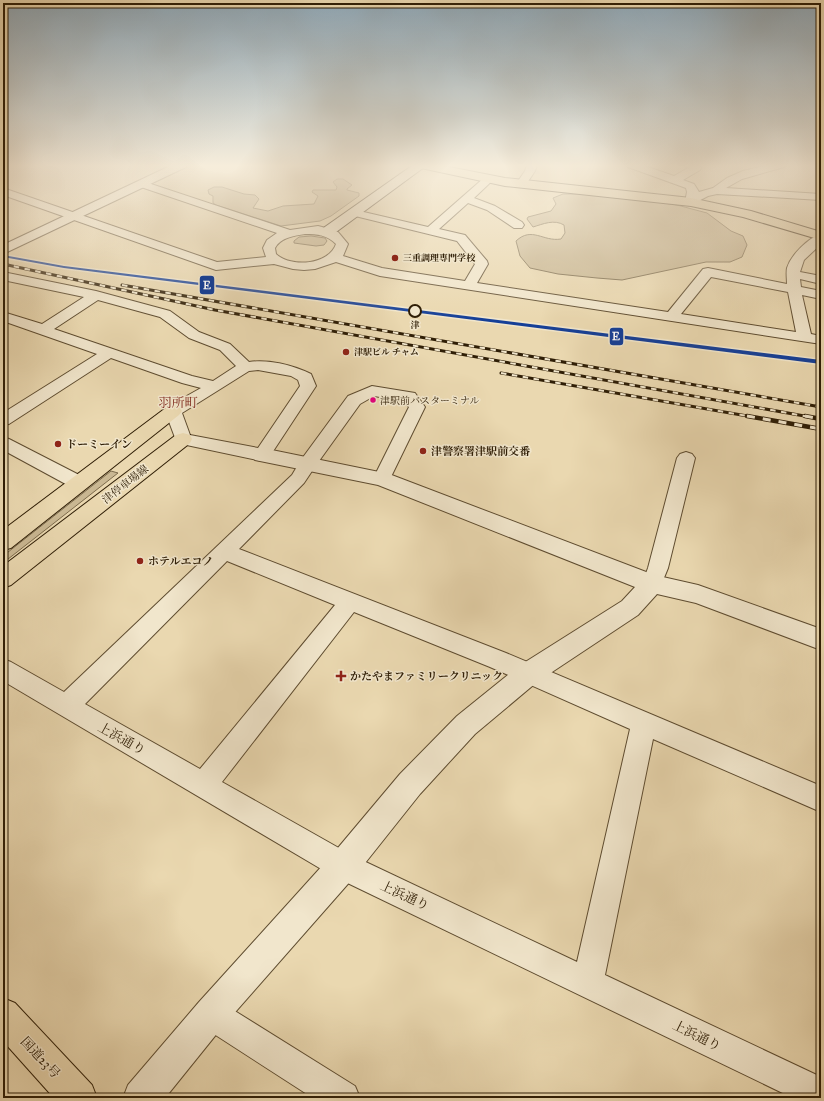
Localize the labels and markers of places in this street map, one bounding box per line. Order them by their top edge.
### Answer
place label: 三重調理専門学校 [403,252,476,263]
marker: 三重調理専門学校 [390,253,400,263]
marker: 津 [408,304,422,318]
place label: 津 [410,319,420,330]
place label: 津駅ビル チャム [354,346,419,357]
marker: 津駅ビル チャム [341,347,351,357]
marker: 津駅前バスターミナル [368,395,378,405]
place label: 津駅前バスターミナル [380,395,480,407]
place label: ドーミーイン [66,438,132,451]
marker: ドーミーイン [53,439,63,449]
place label: 津警察署津駅前交番 [431,445,531,458]
marker: 津警察署津駅前交番 [418,446,428,456]
place label: ホテルエコノ [148,555,213,568]
marker: ホテルエコノ [135,556,145,566]
marker: かたやまファミリークリニック [335,670,347,682]
place label: かたやまファミリークリニック [350,670,503,683]

